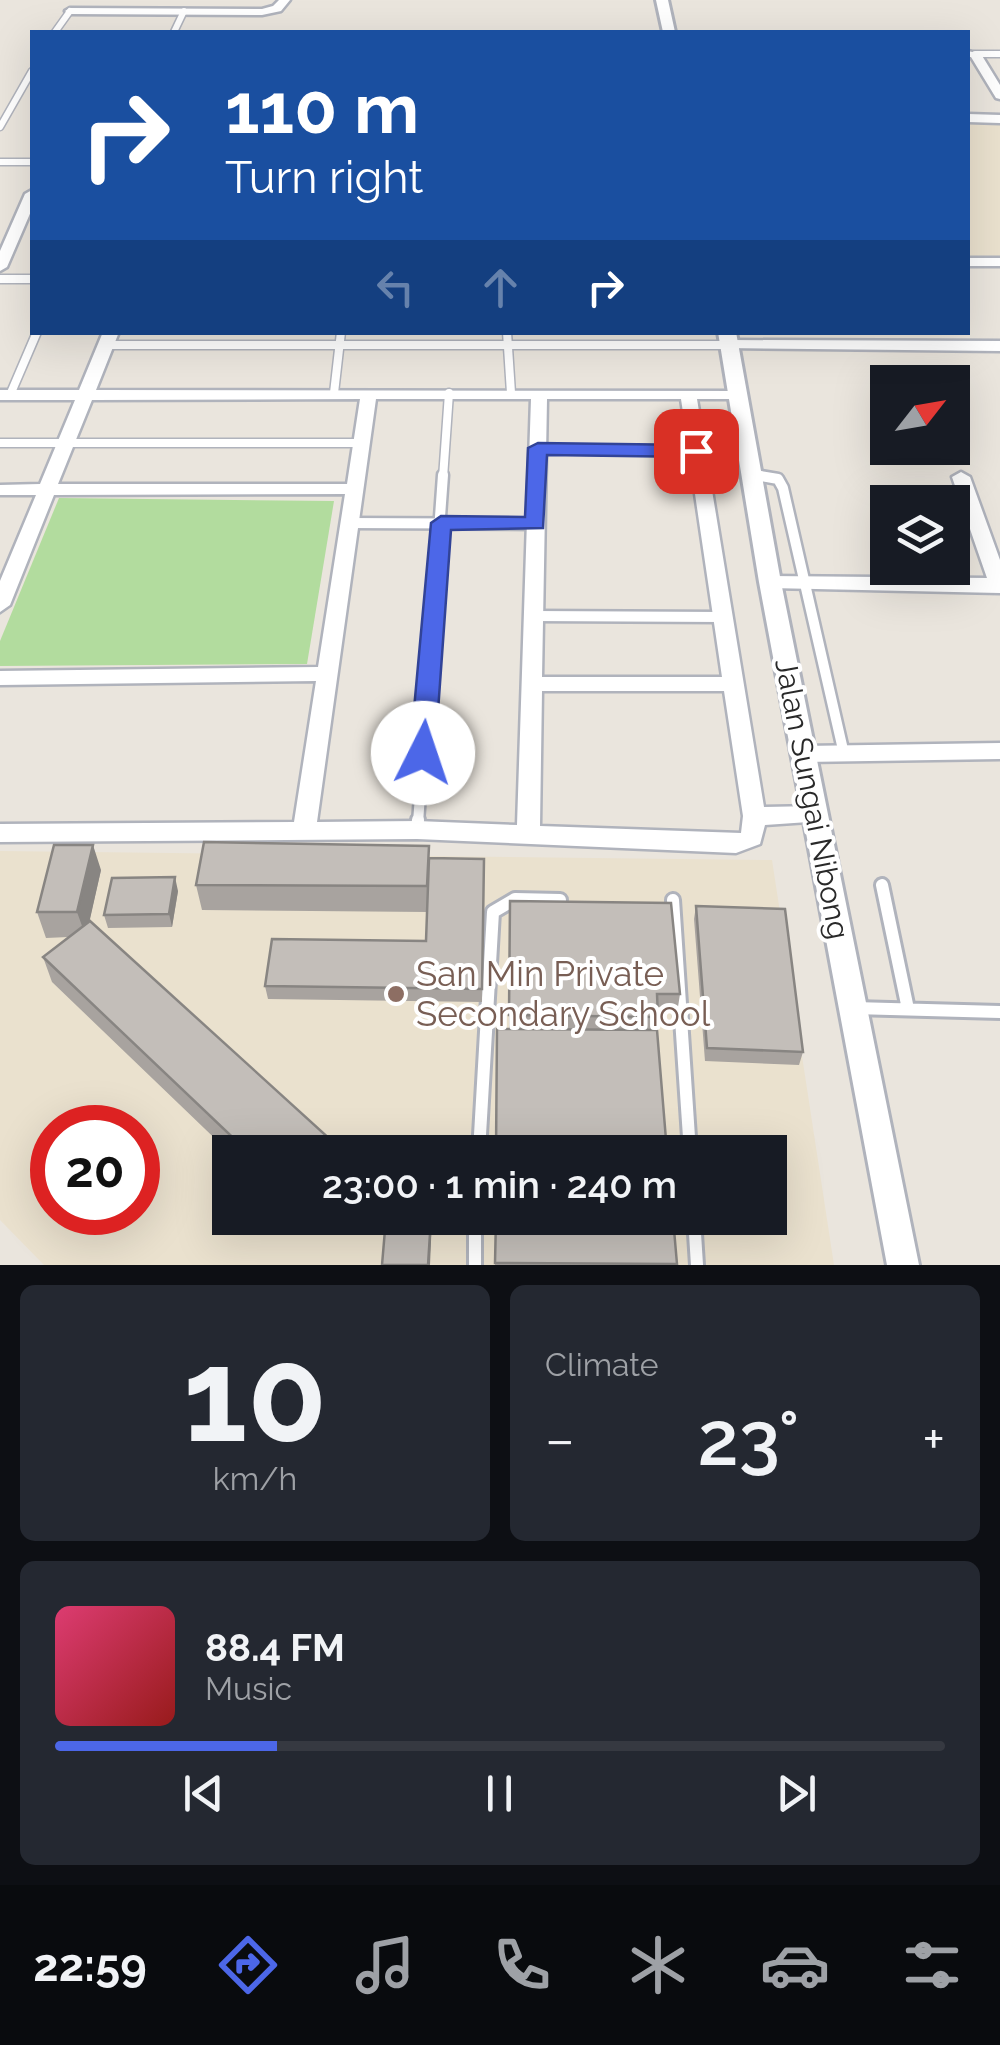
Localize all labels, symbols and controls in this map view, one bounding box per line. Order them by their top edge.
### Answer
text: 110 m [225,67,419,149]
icon: right [60,70,190,200]
text: Turn right [225,151,423,204]
icon: left [368,260,423,315]
icon: ahead [473,260,528,315]
icon: right [578,260,633,315]
north arrow [870,365,970,465]
map controls [870,365,970,585]
pin [654,409,739,494]
icon: arrive [669,424,724,479]
button: layers [870,485,970,585]
street label: Jalan Sungai Nibong [768,656,857,942]
position arrow [371,701,475,805]
place label: San Min Private Secondary School [416,953,711,1034]
marker: San Min Private Secondary School [385,983,407,1005]
speed limit sign: 20 [30,1105,160,1235]
text: 23:00 · 1 min · 240 m [322,1162,677,1207]
text: 10 [183,1319,327,1471]
text: Climate [545,1346,659,1383]
text: 23° [698,1394,799,1483]
text: − [545,1407,575,1472]
text: + [922,1407,945,1472]
text: km/h [213,1460,297,1497]
text: 88.4 FM [205,1625,345,1670]
text: Music [205,1670,292,1707]
icon: previous [176,1766,231,1821]
icon: pause [472,1766,527,1821]
icon: next [769,1766,824,1821]
icon: directions [213,1930,283,2000]
icon: music [350,1930,420,2000]
icon: phone [487,1930,557,2000]
icon: climate [623,1930,693,2000]
icon: car [760,1930,830,2000]
icon: filters [897,1930,967,2000]
text: 22:59 [33,1939,147,1992]

